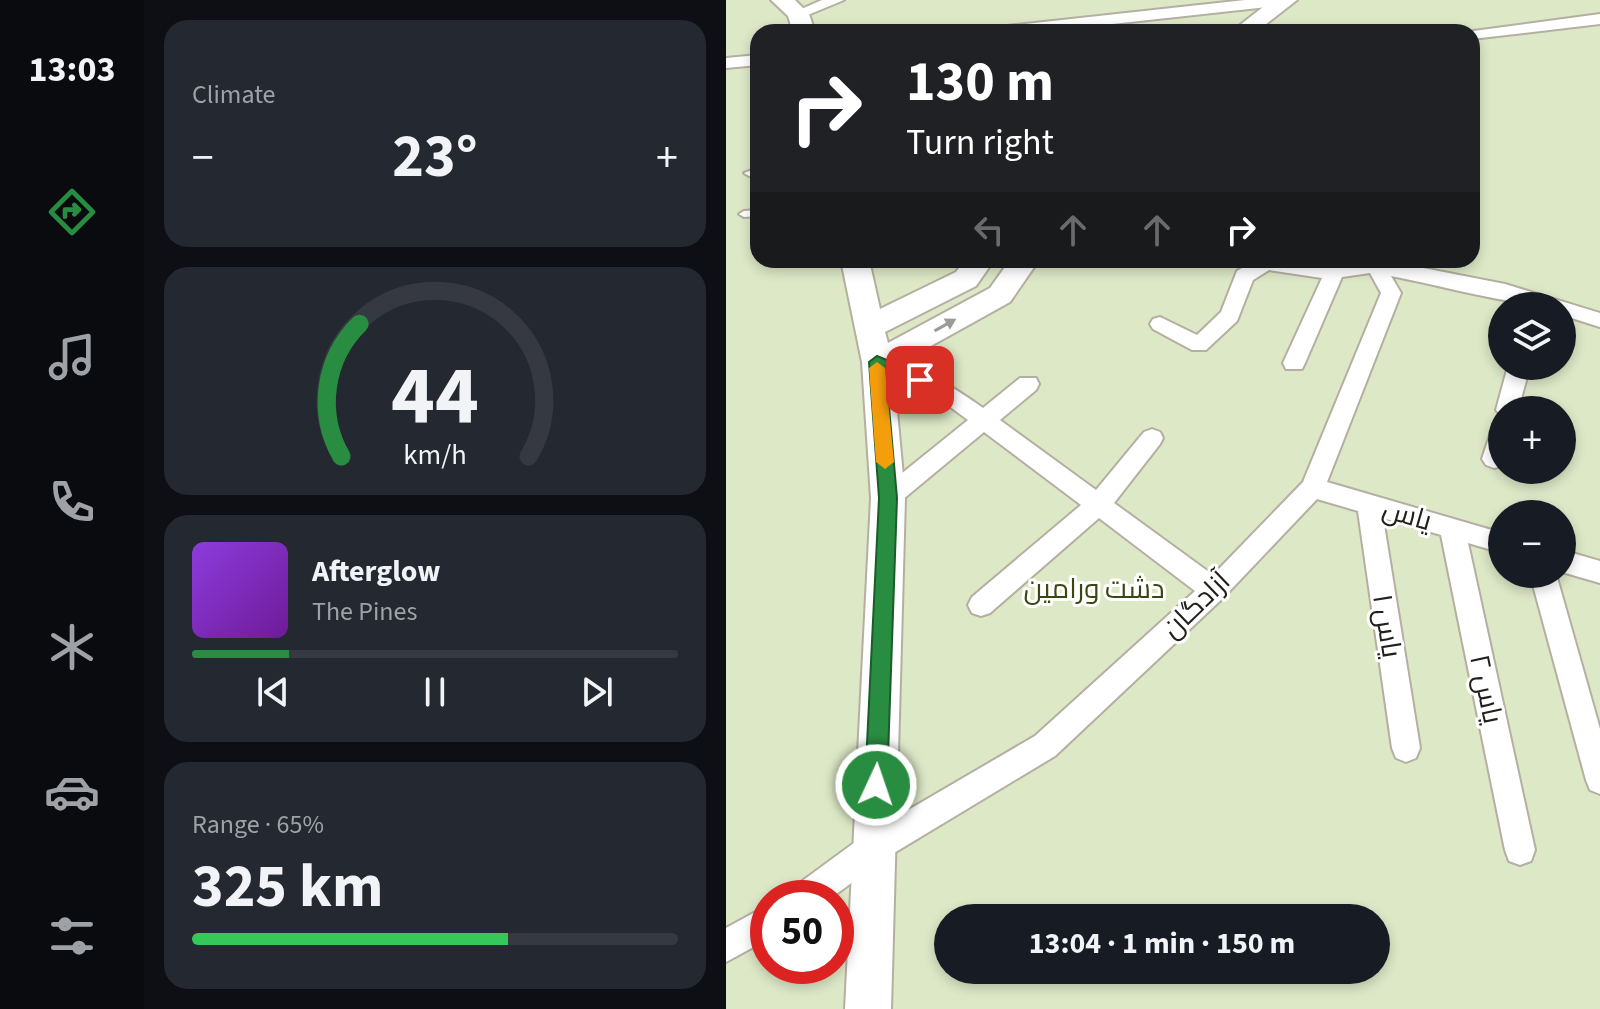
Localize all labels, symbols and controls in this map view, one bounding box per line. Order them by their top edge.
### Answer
text: 130 m [906,43,1054,122]
text: 13:03 [29,44,115,95]
icon: right [774,56,878,160]
text: Climate [192,76,276,113]
text: 23° [392,115,478,200]
text: Turn right [906,117,1054,168]
text: − [192,127,214,190]
text: + [656,127,678,190]
icon: directions [44,184,100,240]
icon: left [967,208,1011,252]
icon: ahead [1051,208,1095,252]
icon: ahead [1135,208,1179,252]
icon: right [1219,208,1263,252]
map controls [1488,292,1576,588]
button: layers [1488,292,1576,380]
one-way arrow [934,318,956,332]
icon: music [44,329,100,385]
text: 44 [391,337,479,455]
pin [886,346,954,414]
icon: arrive [898,358,942,402]
button: + [1488,396,1576,484]
text: km/h [403,435,467,475]
icon: phone [44,474,100,530]
street label: یاس [1378,489,1437,541]
button: − [1488,500,1576,588]
text: Afterglow [312,550,440,593]
street label: آزادگان [1153,562,1240,648]
park label: دشت ورامین [1023,569,1165,609]
street label: یاس ۱ [1362,591,1412,661]
text: The Pines [312,593,417,630]
icon: climate [44,619,100,675]
street label: یاس ۲ [1459,651,1513,728]
icon: previous [251,670,295,714]
icon: pause [413,670,457,714]
icon: next [575,670,619,714]
position arrow [834,743,918,827]
icon: car [44,764,100,820]
text: Range · 65% [192,806,324,843]
text: 325 km [192,845,383,930]
speed limit sign: 50 [750,880,854,984]
icon: filters [44,908,100,964]
text: 13:04 · 1 min · 150 m [1029,922,1295,965]

